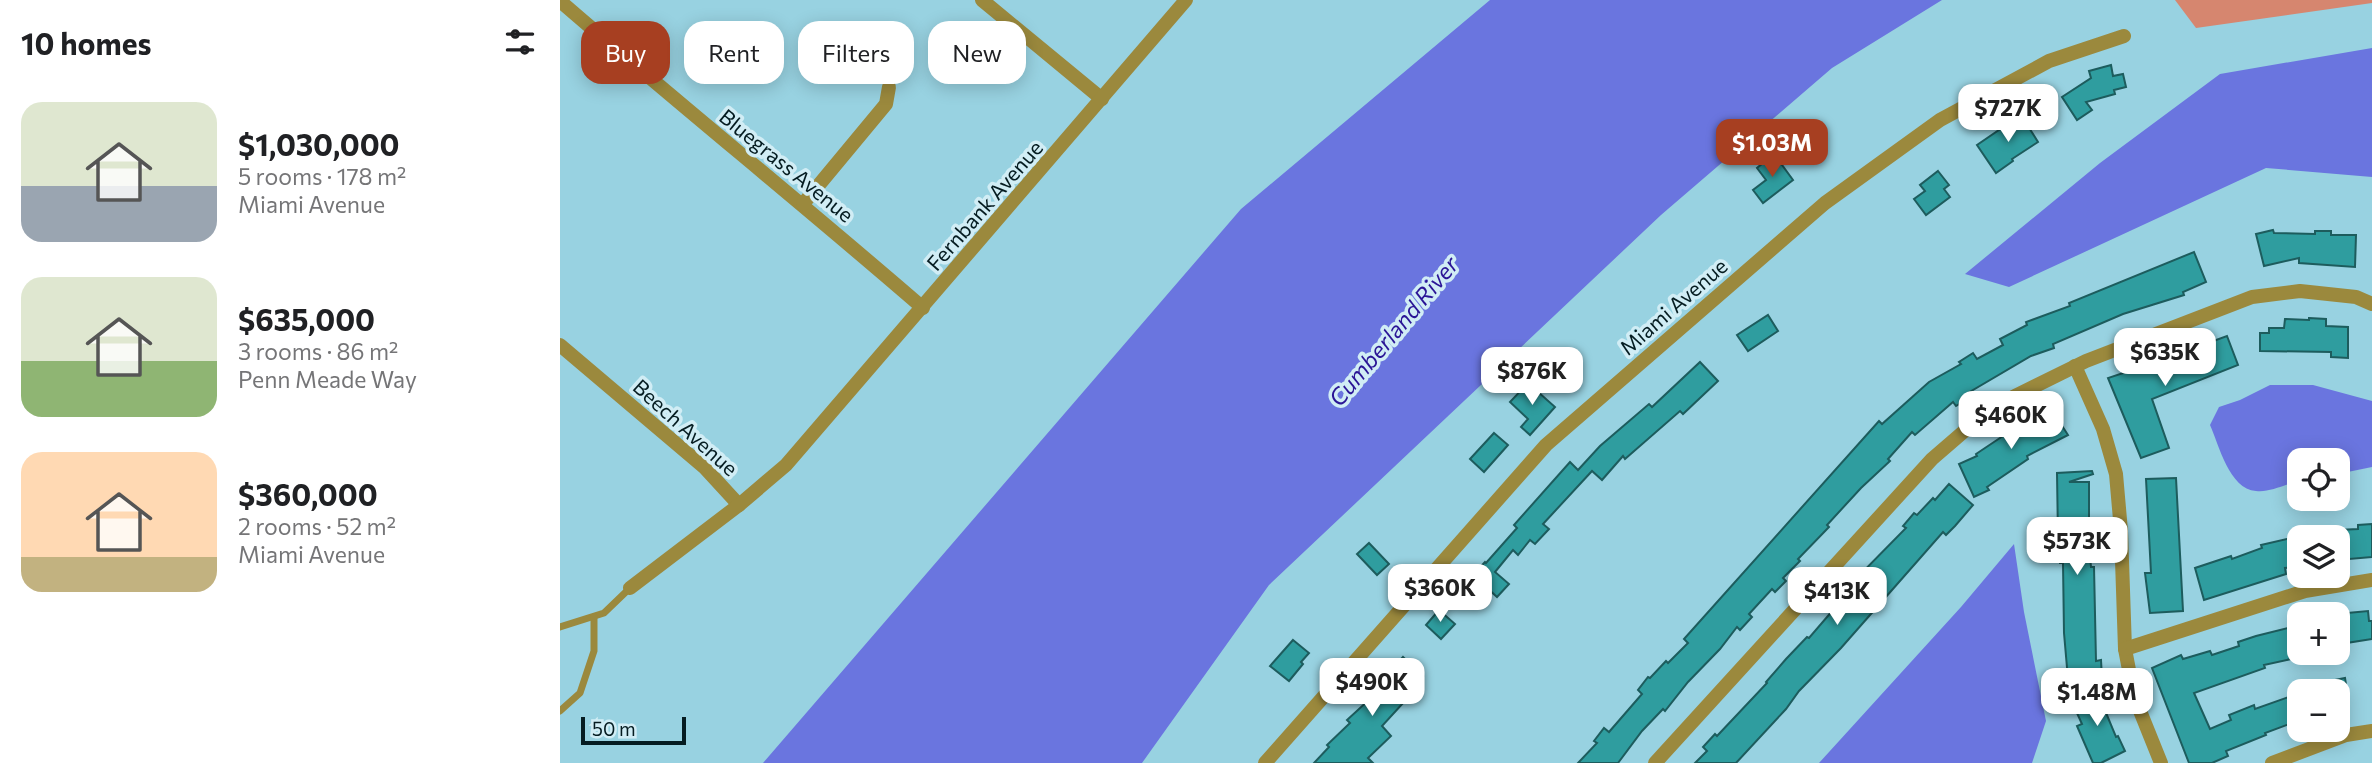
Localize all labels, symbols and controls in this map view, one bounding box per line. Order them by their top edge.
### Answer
chip: Buy [581,21,670,84]
chip: Rent [684,21,784,84]
chip: Filters [798,21,914,84]
chip: New [928,21,1026,84]
icon: filters [501,23,539,61]
text: 10 homes [21,24,151,61]
pin: $727K [1959,85,2057,144]
text: $727K [1974,93,2042,121]
street label: Bluegrass Avenue [715,103,859,227]
pin: $1.03M [1715,120,1829,179]
text: $1,030,000 [238,125,400,162]
text: $1.03M [1732,128,1812,156]
icon: home [77,130,161,214]
street label: Fernbank Avenue [921,135,1047,275]
text: 5 rooms · 178 m² [238,162,406,190]
text: Miami Avenue [238,190,385,218]
water label: Cumberland River [1322,250,1464,411]
street label: Miami Avenue [1614,253,1732,359]
text: $635,000 [238,300,375,337]
icon: home [77,305,161,389]
pin: $635K [2116,328,2214,388]
text: 3 rooms · 86 m² [238,337,398,365]
text: $635K [2130,337,2200,365]
pin: $876K [1483,348,1581,407]
text: $876K [1497,356,1567,384]
text: Penn Meade Way [238,365,417,393]
street label: Beech Avenue [629,373,743,481]
pin: $460K [1962,392,2060,451]
text: $460K [1975,400,2047,428]
map controls [2287,448,2350,742]
button: locate [2287,448,2350,511]
text: $360,000 [238,475,378,512]
icon: home [77,480,161,564]
text: 2 rooms · 52 m² [238,512,396,540]
pin: $573K [2028,518,2126,577]
button: layers [2287,525,2350,588]
text: $573K [2043,526,2111,554]
text: Miami Avenue [238,540,385,568]
pin: $360K [1391,564,1489,624]
pin: $413K [1788,568,1886,627]
text: $360K [1404,573,1476,601]
text: $413K [1804,576,1870,604]
button: + [2287,602,2350,665]
pin: $490K [1323,658,1421,718]
text: $490K [1336,667,1408,695]
pin: $1.48M [2040,668,2154,728]
text: $1.48M [2057,677,2137,705]
button: − [2287,679,2350,742]
scale bar [581,714,686,746]
text: 50 m [592,717,636,740]

